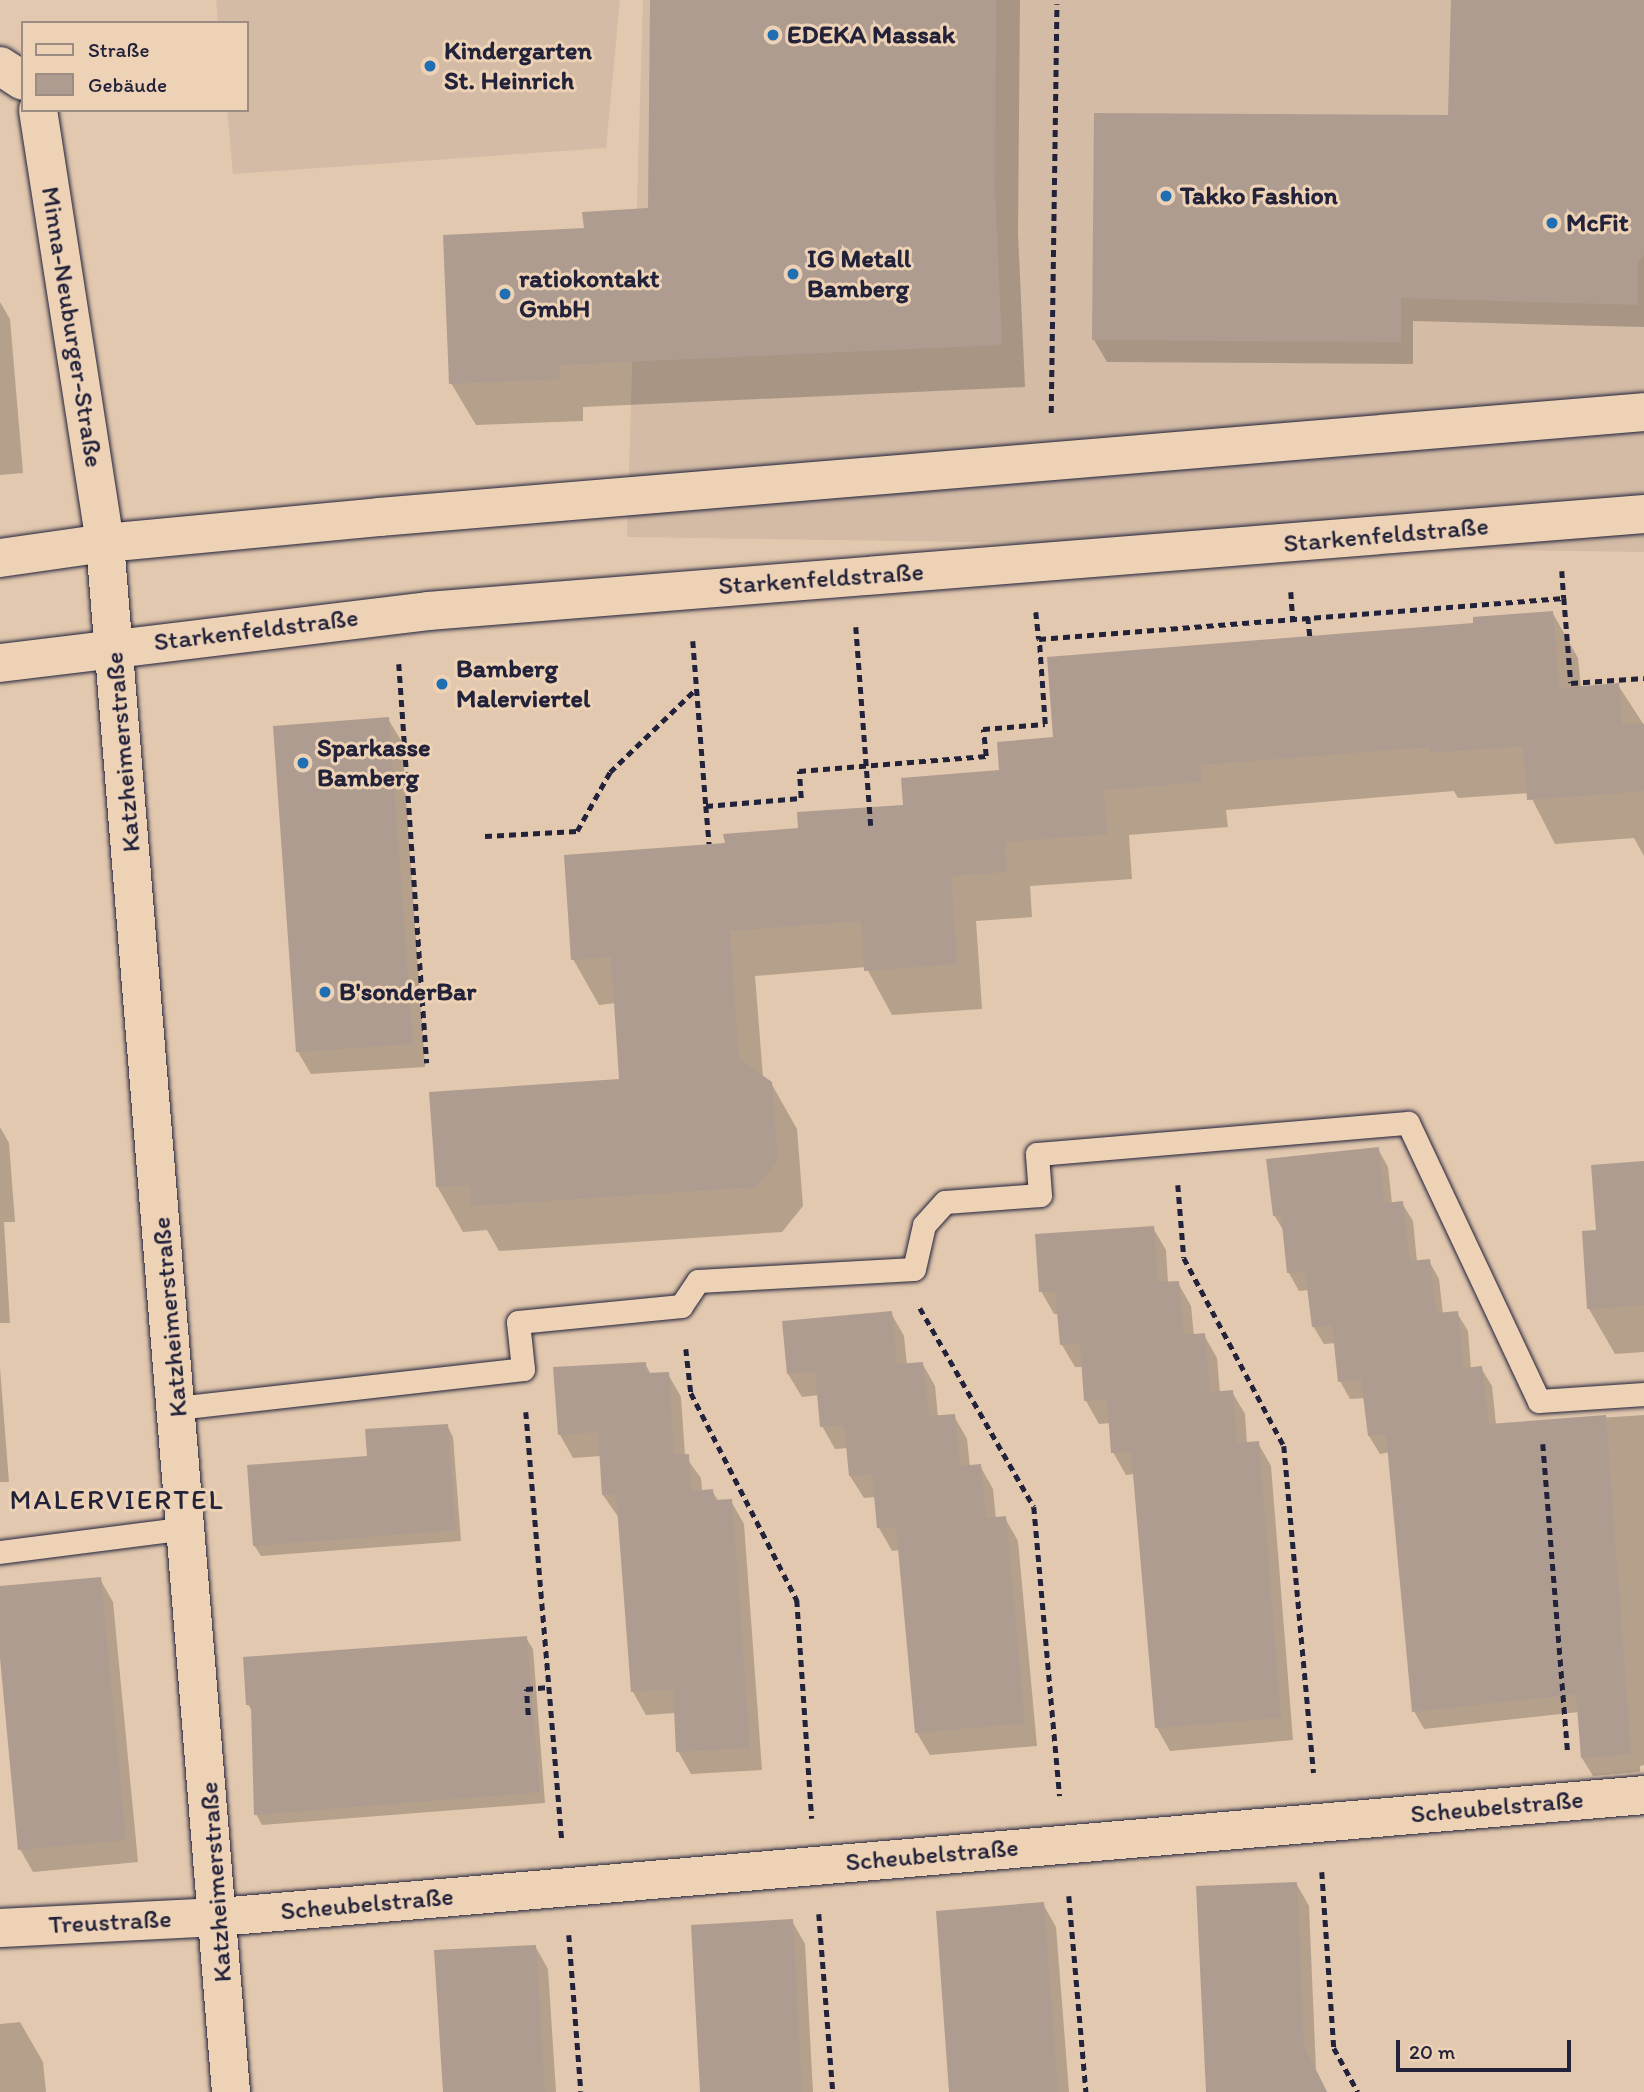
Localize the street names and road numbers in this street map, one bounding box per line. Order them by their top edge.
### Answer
street label: Minna-Neuburger-Straße [34,184,110,470]
street label: Starkenfeldstraße [1282,510,1490,560]
street label: Starkenfeldstraße [717,556,925,602]
street label: Starkenfeldstraße [152,602,360,658]
street label: Katzheimerstraße [99,651,147,853]
street label: Katzheimerstraße [146,1216,194,1418]
street label: Katzheimerstraße [193,1781,239,1983]
street label: Scheubelstraße [1409,1784,1585,1830]
street label: Scheubelstraße [844,1832,1020,1878]
street label: Scheubelstraße [279,1881,455,1927]
street label: Treustraße [48,1903,172,1941]

